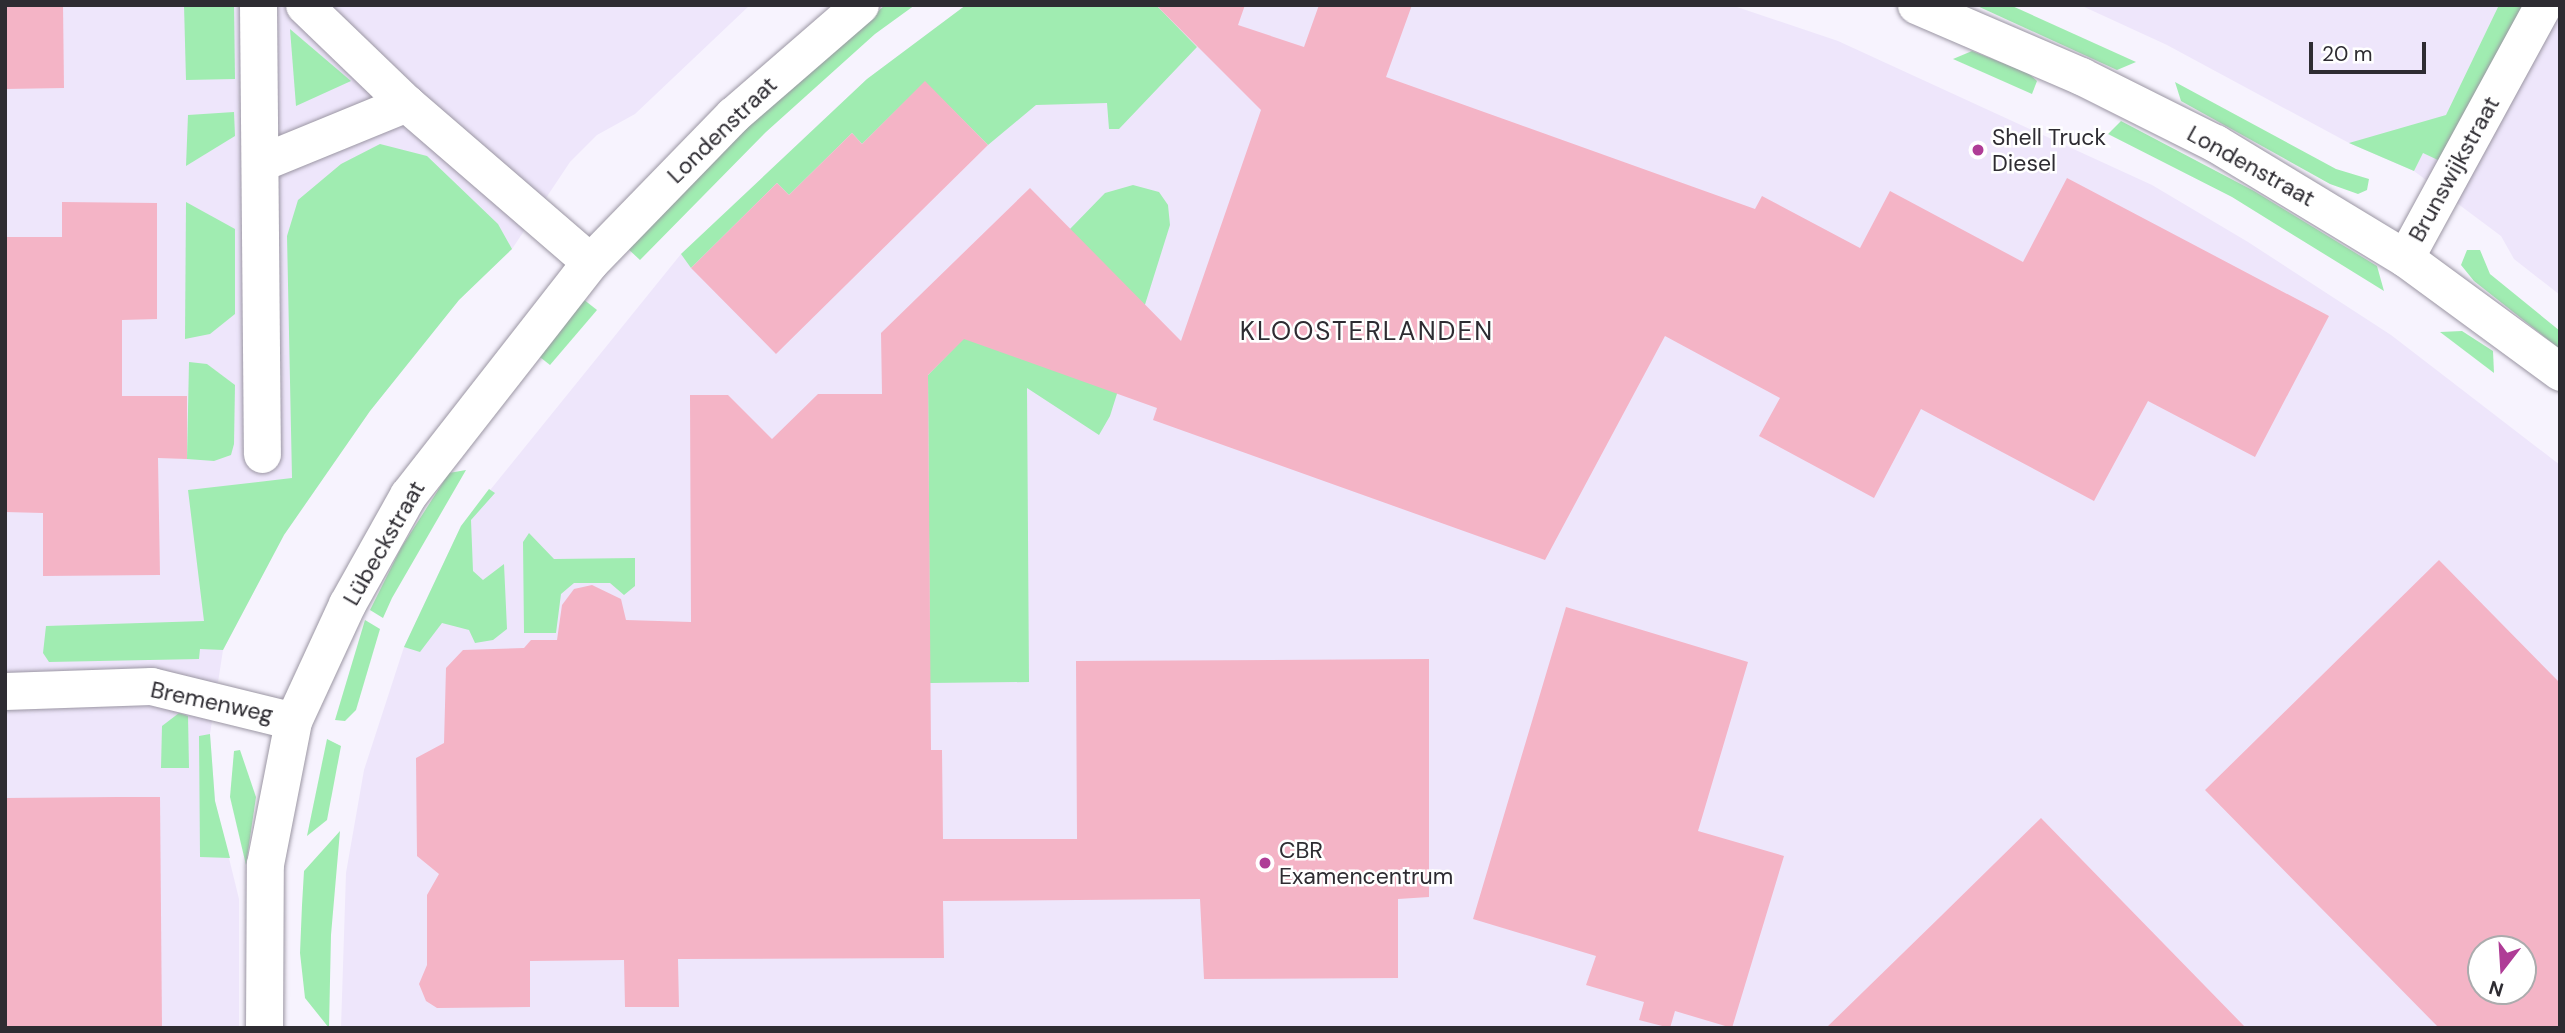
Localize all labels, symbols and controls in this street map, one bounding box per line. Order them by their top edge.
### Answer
scale bar [2313,28,2430,72]
text: 20 m [2322,40,2373,68]
street label: Londenstraat [662,71,782,189]
street label: Brunswijkstraat [2403,92,2505,246]
street label: Londenstraat [2182,120,2320,212]
place label: Shell Truck Diesel [1992,123,2106,177]
marker: Shell Truck Diesel [1970,142,1986,158]
district label: KLOOSTERLANDEN [1242,316,1492,348]
street label: Lübeckstraat [337,476,431,610]
street label: Bremenweg [148,676,276,728]
place label: CBR Examencentrum [1279,836,1453,890]
marker: CBR Examencentrum [1257,855,1273,871]
north arrow [2467,935,2537,1005]
text: N [2486,975,2507,1003]

